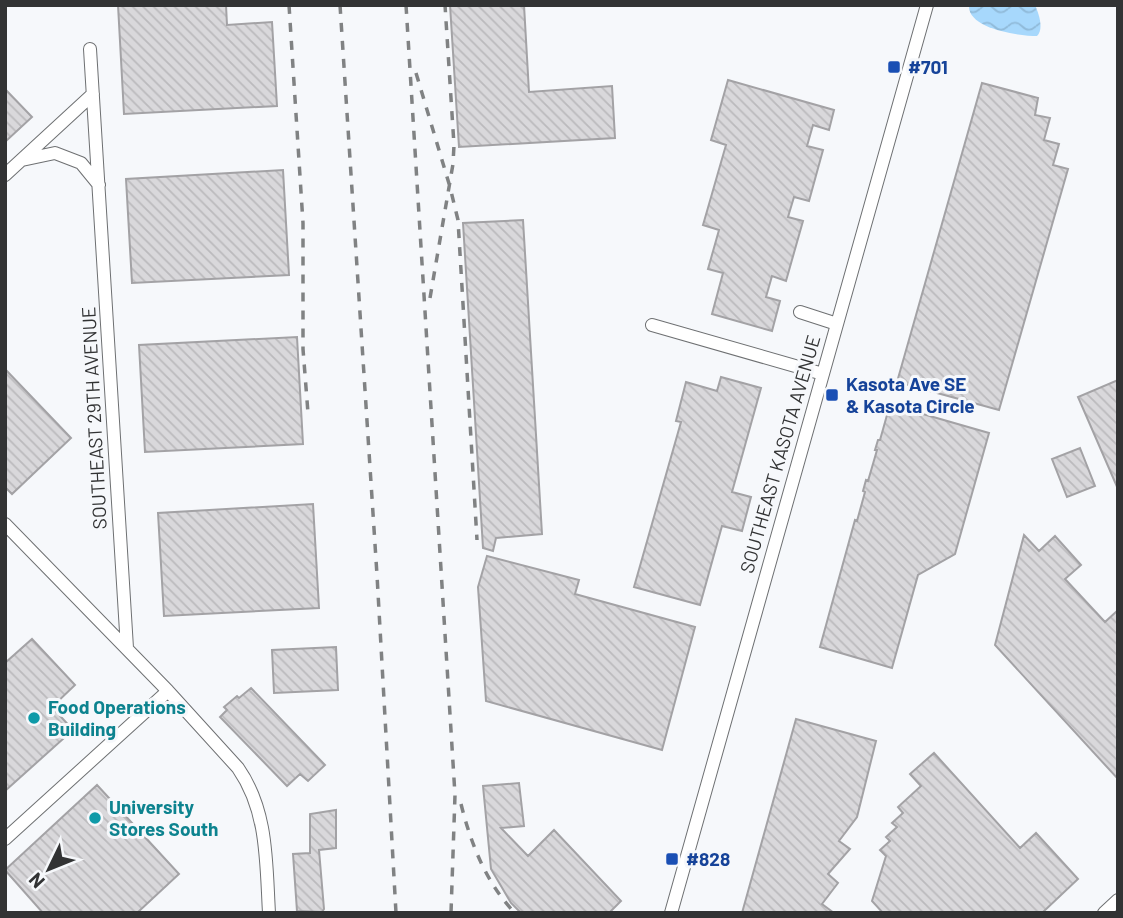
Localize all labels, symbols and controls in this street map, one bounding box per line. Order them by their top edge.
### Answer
place label: #701 [908,55,948,78]
marker: #701 [886,59,902,75]
street label: SOUTHEAST 29TH AVENUE [76,306,111,530]
street label: SOUTHEAST KASOTA AVENUE [734,332,825,576]
place label: Kasota Ave SE & Kasota Circle [846,372,975,417]
marker: Kasota Ave SE & Kasota Circle [824,387,840,403]
place label: Food Operations Building [48,695,186,740]
marker: Food Operations Building [26,710,42,726]
place label: University Stores South [109,795,218,840]
marker: University Stores South [87,810,103,826]
north arrow [14,834,84,904]
place label: #828 [686,847,730,870]
marker: #828 [664,851,680,867]
text: N [23,868,49,893]

